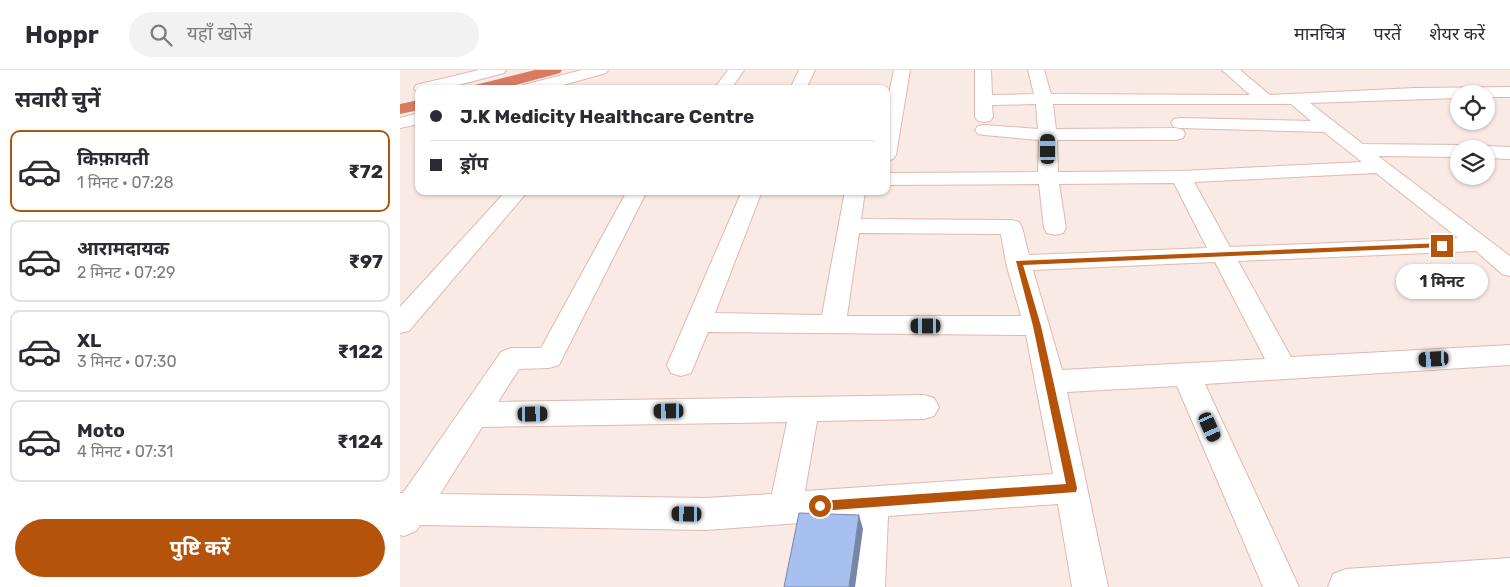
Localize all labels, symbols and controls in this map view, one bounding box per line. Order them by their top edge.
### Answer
search box [129,12,479,57]
text: Hoppr [25,21,99,49]
icon: search [147,21,175,49]
text: यहाँ खोजें [187,22,252,45]
text: मानचित्र [1294,23,1346,45]
text: परतें [1374,23,1401,45]
text: शेयर करें [1429,23,1485,45]
map controls [1450,85,1495,185]
button: locate [1450,85,1495,130]
text: सवारी चुनें [15,86,101,113]
text: J.K Medicity Healthcare Centre [460,105,754,128]
car [1040,134,1055,164]
button: layers [1450,140,1495,185]
text: किफ़ायती [77,147,149,170]
icon: car [17,149,62,194]
text: ड्रॉप [460,152,488,175]
text: ₹72 [348,160,383,183]
text: 1 मिनट · 07:28 [77,173,174,192]
route end [1431,235,1453,257]
text: आरामदायक [77,237,169,260]
icon: car [17,239,62,284]
text: ₹97 [349,250,383,273]
text: 2 मिनट · 07:29 [77,263,175,282]
callout: 1 मिनट [1396,264,1488,298]
text: 1 मिनट [1420,272,1464,291]
car [911,319,941,334]
icon: car [17,329,62,374]
text: XL [77,329,101,352]
text: ₹122 [337,340,383,363]
car [1418,351,1449,367]
text: 3 मिनट · 07:30 [77,352,177,371]
car [653,403,684,419]
car [517,406,548,422]
car [1197,410,1222,444]
icon: car [17,419,62,464]
text: Moto [77,419,125,442]
text: ₹124 [337,430,383,453]
text: 4 मिनट · 07:31 [77,442,173,461]
route start [809,495,831,517]
car [671,506,702,522]
button: पुष्टि करें [15,519,385,577]

